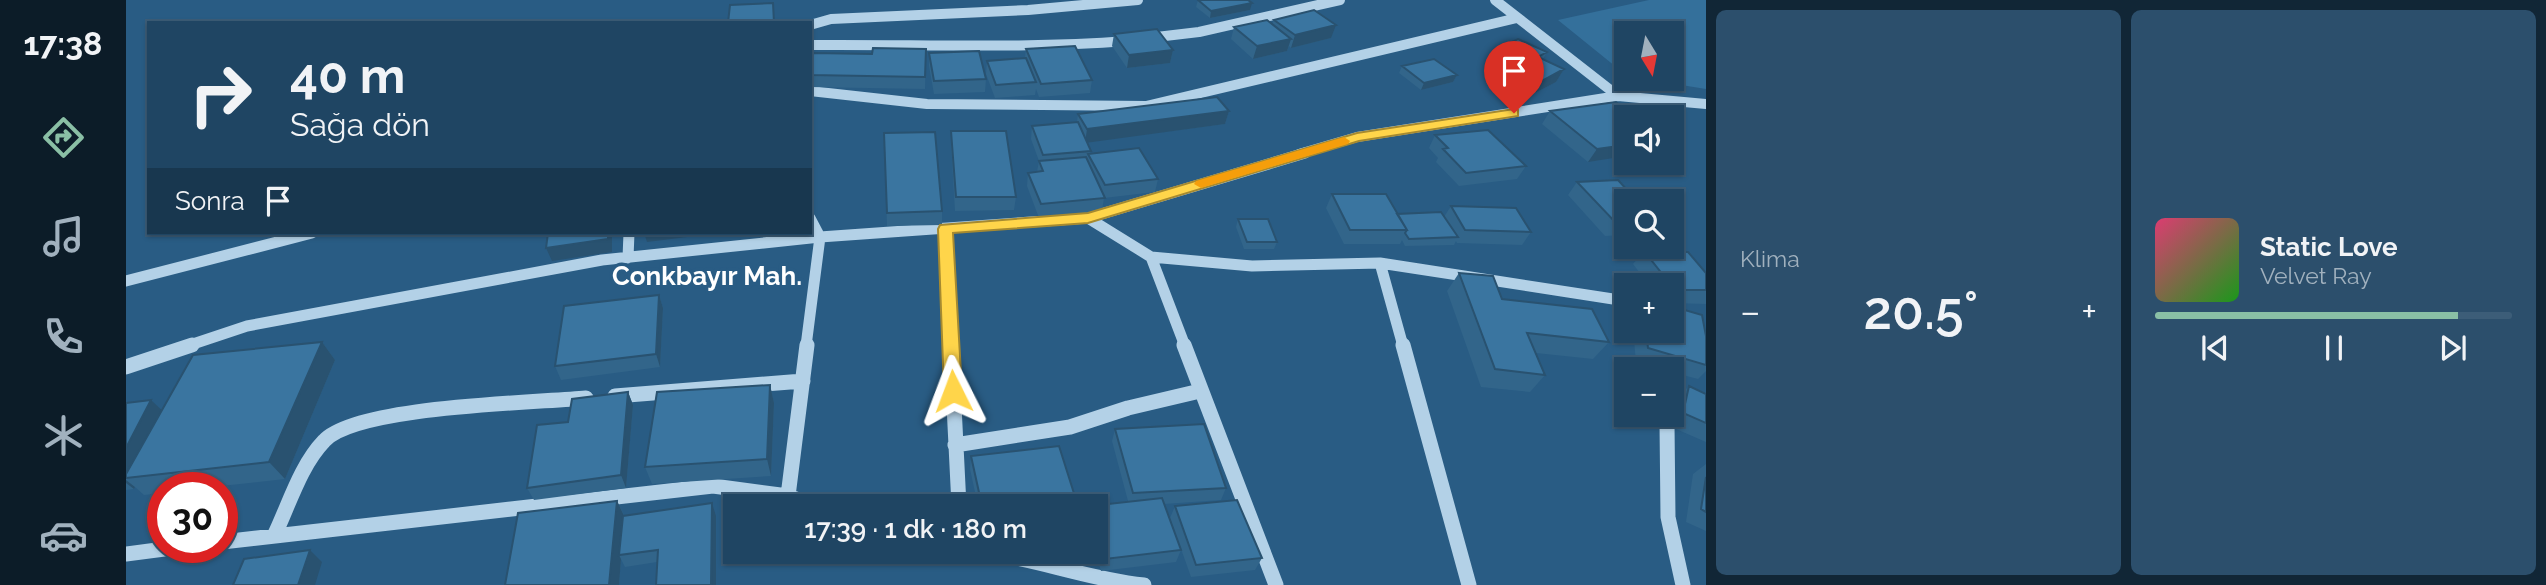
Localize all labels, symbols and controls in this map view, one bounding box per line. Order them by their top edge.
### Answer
north arrow [1614,21,1684,91]
map controls [1614,21,1684,427]
text: 17:38 [24,25,102,62]
pin [1484,41,1544,113]
text: 40 m [290,47,405,104]
icon: right [175,49,266,140]
icon: arrive [1495,52,1533,90]
button: sound [1614,105,1684,175]
text: Sağa dön [290,106,430,143]
icon: directions [39,113,88,162]
icon: arrive [259,182,297,220]
text: Sonra [175,186,245,216]
button: search [1614,189,1684,259]
icon: music [39,212,88,261]
text: Static Love [2260,232,2398,262]
text: Klima [1740,245,1800,272]
district label: Conkbayır Mah. [612,261,802,291]
text: Velvet Ray [2260,262,2372,289]
button: + [1614,273,1684,343]
text: 20.5° [1864,280,1978,341]
text: − [1740,289,1760,334]
text: + [2081,289,2097,334]
icon: phone [39,312,88,361]
icon: previous [2196,329,2234,367]
icon: pause [2315,329,2353,367]
icon: next [2434,329,2472,367]
position arrow [916,354,990,428]
button: − [1614,357,1684,427]
icon: climate [39,411,88,460]
speed limit sign: 30 [147,472,238,563]
icon: car [39,511,88,560]
text: 17:39 · 1 dk · 180 m [804,514,1027,544]

